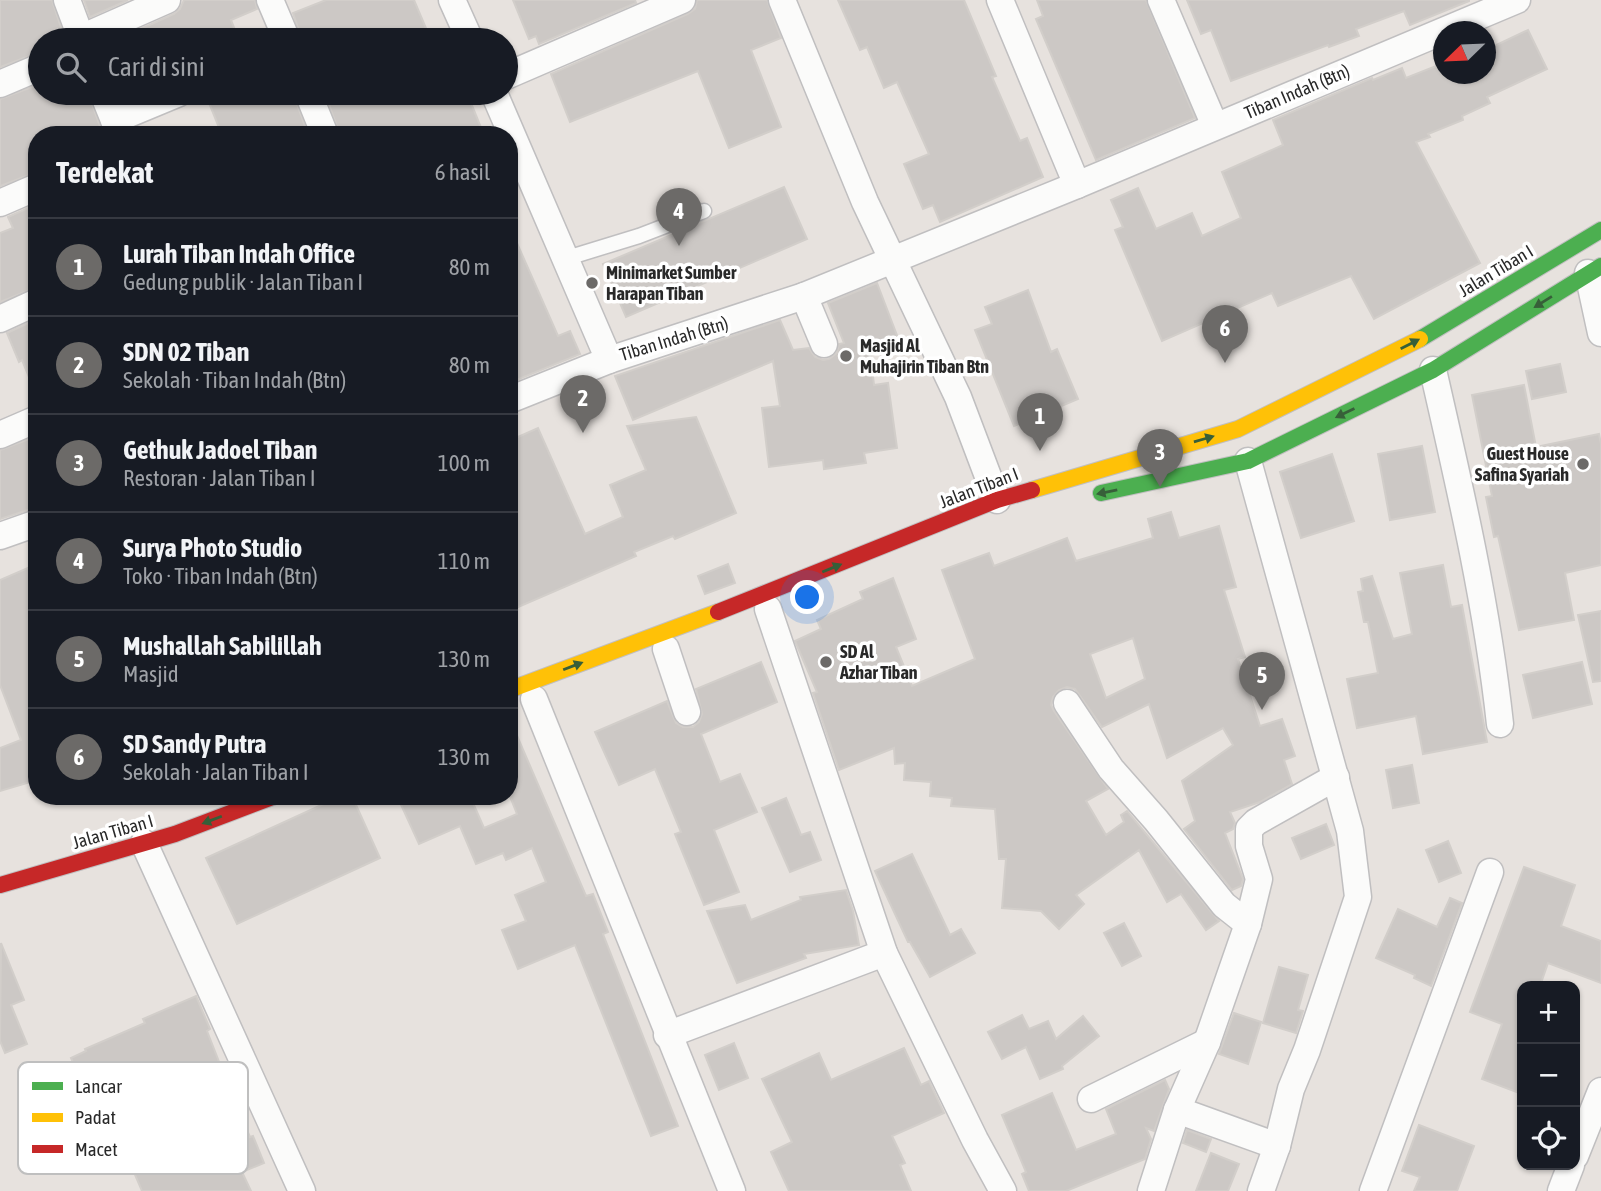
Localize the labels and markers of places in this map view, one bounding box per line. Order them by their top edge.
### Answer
pin: 4 [656,188,702,246]
place label: Minimarket Sumber Harapan Tiban [606,262,737,304]
marker: Minimarket Sumber Harapan Tiban [584,275,600,291]
pin: 6 [1202,305,1248,363]
place label: Masjid Al Muhajirin Tiban Btn [860,335,989,377]
marker: Masjid Al Muhajirin Tiban Btn [838,348,854,364]
pin: 2 [560,375,606,433]
pin: 1 [1017,393,1063,451]
pin: 3 [1137,429,1183,487]
place label: Guest House Safina Syariah [1475,443,1569,485]
marker: Guest House Safina Syariah [1575,456,1591,472]
place label: SD Al Azhar Tiban [839,641,918,683]
pin: 5 [1239,652,1285,710]
marker: SD Al Azhar Tiban [818,654,834,670]

